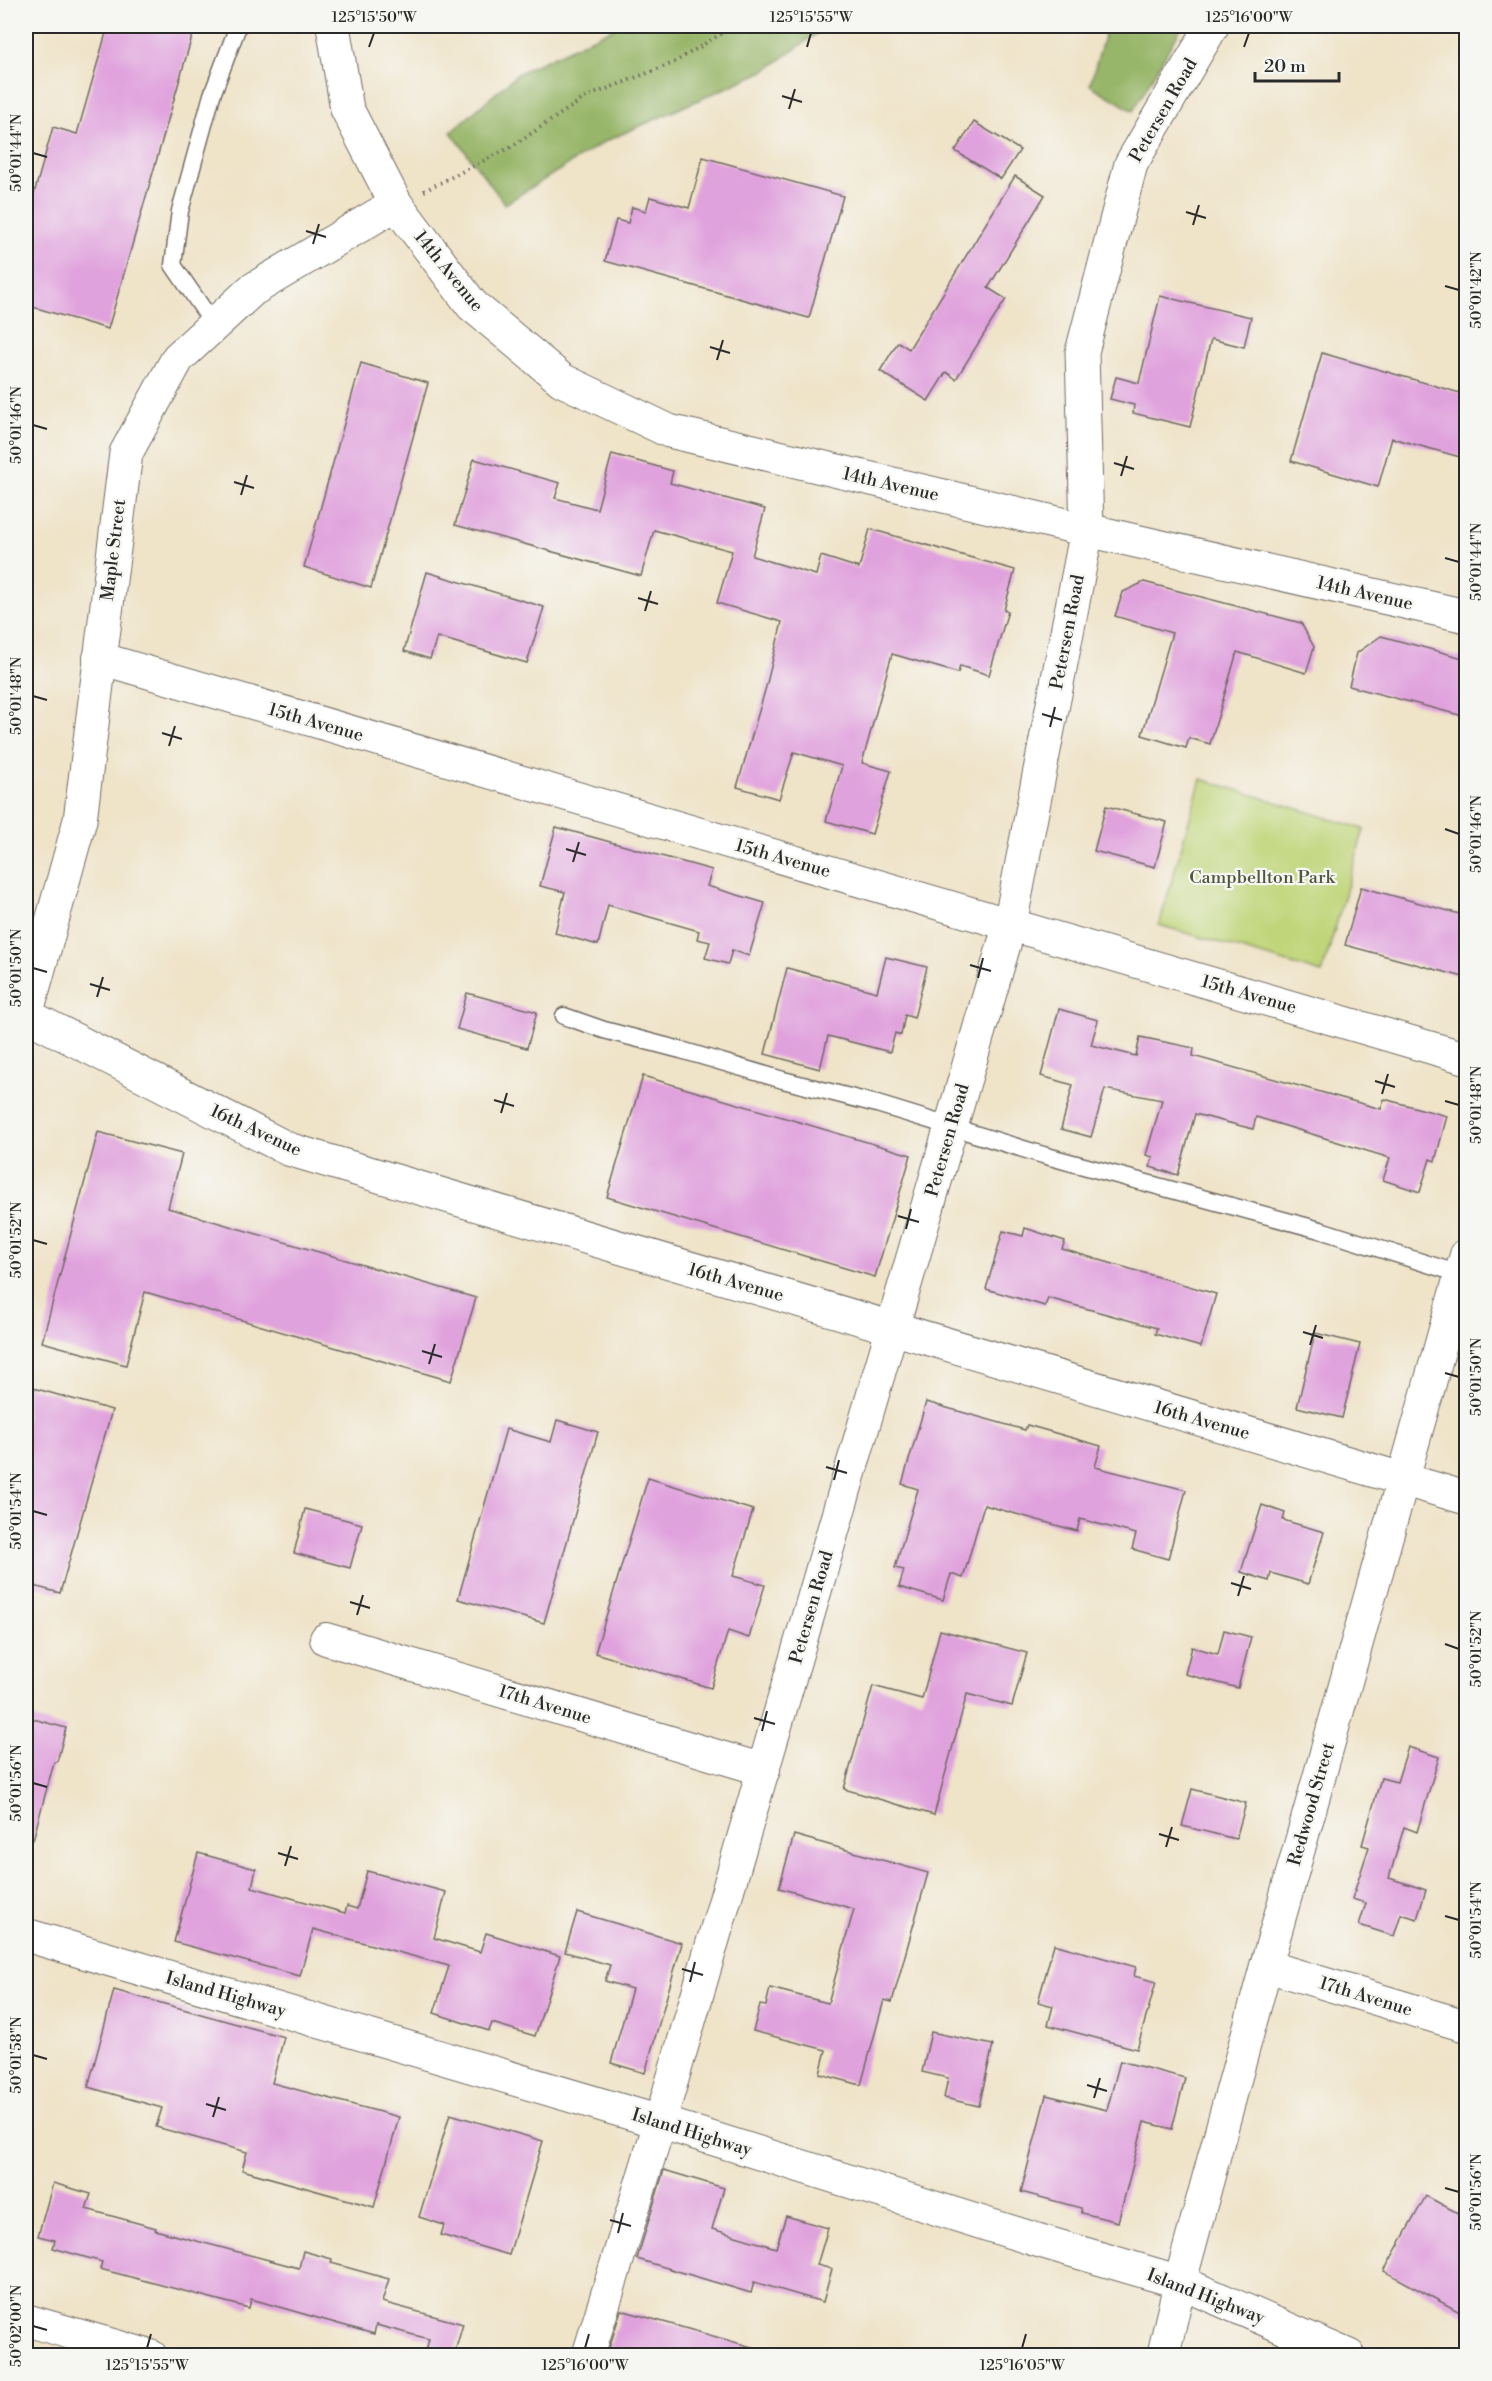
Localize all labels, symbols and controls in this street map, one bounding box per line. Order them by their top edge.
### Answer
text: 125°15'50"W [332,8,417,27]
text: 125°15'55"W [769,8,853,27]
text: 125°16'00"W [1206,8,1293,27]
scale bar [1255,45,1339,83]
street label: Petersen Road [1124,53,1203,166]
text: 20 m [1264,55,1306,78]
text: 50°01'44"N [7,114,26,192]
street label: 14th Avenue [409,226,488,317]
text: 50°01'42"N [1467,251,1486,329]
text: 50°01'46"N [7,386,26,464]
street label: 14th Avenue [841,462,941,507]
street label: Maple Street [96,497,131,602]
text: 50°01'44"N [1467,523,1486,601]
street label: 14th Avenue [1315,571,1415,616]
street label: Petersen Road [1045,572,1090,691]
text: 50°01'48"N [7,657,26,735]
street label: 15th Avenue [266,698,366,747]
text: 50°01'46"N [1467,795,1486,873]
street label: 15th Avenue [733,834,833,883]
park label: Campbellton Park [1189,866,1336,889]
text: 50°01'50"N [7,929,26,1007]
street label: 15th Avenue [1199,970,1299,1019]
text: 50°01'48"N [1467,1066,1486,1144]
street label: Petersen Road [920,1080,975,1199]
street label: 16th Avenue [206,1099,305,1162]
text: 50°01'52"N [7,1202,26,1278]
street label: 16th Avenue [685,1258,786,1307]
text: 50°01'50"N [1467,1338,1486,1416]
street label: 16th Avenue [1151,1396,1252,1445]
text: 50°01'54"N [7,1472,26,1550]
street label: Petersen Road [784,1547,839,1666]
text: 50°01'52"N [1467,1611,1486,1687]
street label: 17th Avenue [495,1679,594,1730]
street label: Redwood Street [1283,1739,1340,1868]
text: 50°01'56"N [7,1744,26,1822]
text: 50°01'54"N [1467,1881,1486,1959]
street label: Island Highway [163,1966,289,2023]
street label: 17th Avenue [1316,1971,1415,2022]
text: 50°01'58"N [7,2016,26,2094]
street label: Island Highway [629,2103,755,2162]
text: 50°01'56"N [1467,2153,1486,2231]
street label: Island Highway [1144,2263,1268,2330]
text: 50°02'00"N [7,2285,26,2367]
text: 125°15'55"W [105,2356,189,2375]
text: 125°16'00"W [542,2356,629,2375]
text: 125°16'05"W [979,2356,1065,2375]

